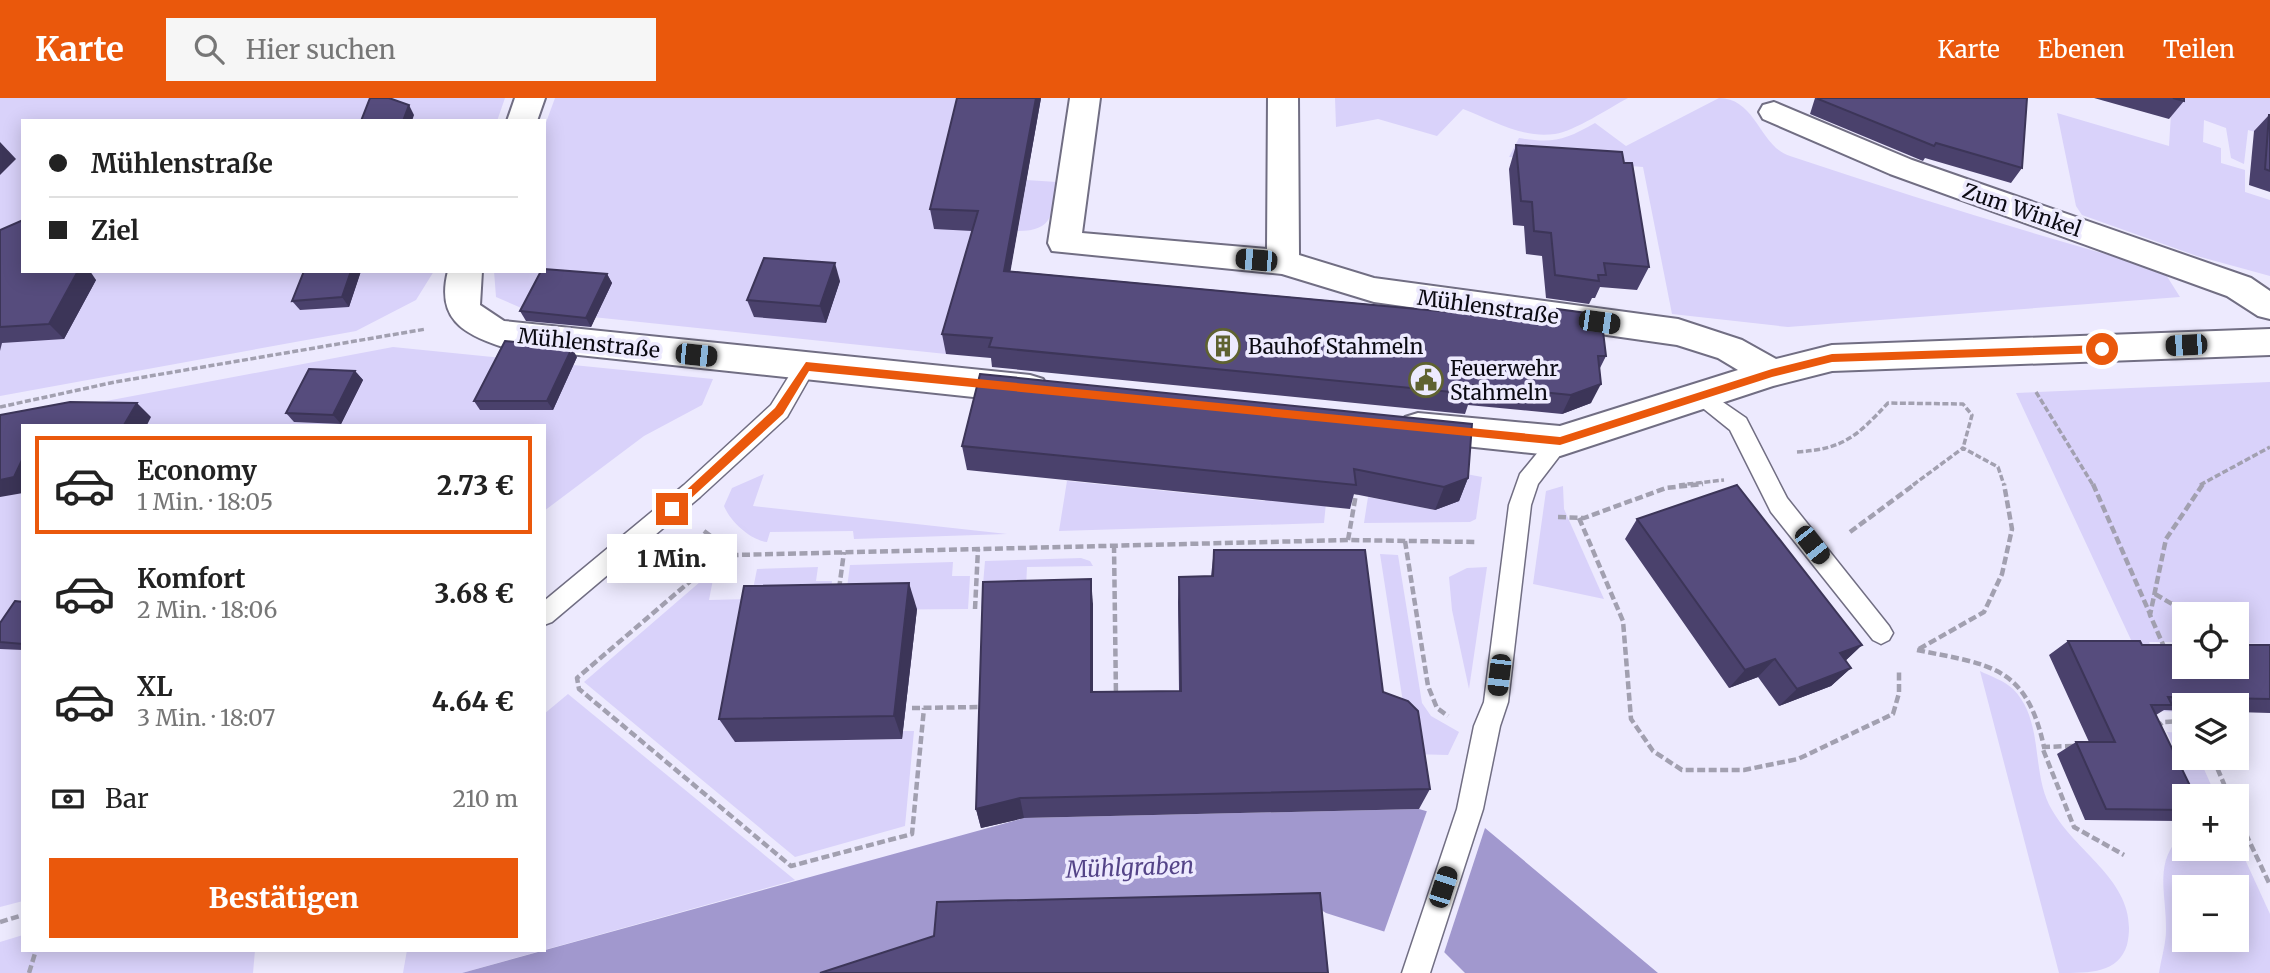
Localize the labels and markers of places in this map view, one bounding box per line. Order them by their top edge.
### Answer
building icon: Bauhof Stahmeln [1204,327,1242,365]
place label: Bauhof Stahmeln [1248,333,1423,360]
place label: Feuerwehr Stahmeln [1450,355,1559,406]
public building icon: Feuerwehr Stahmeln [1407,361,1445,399]

